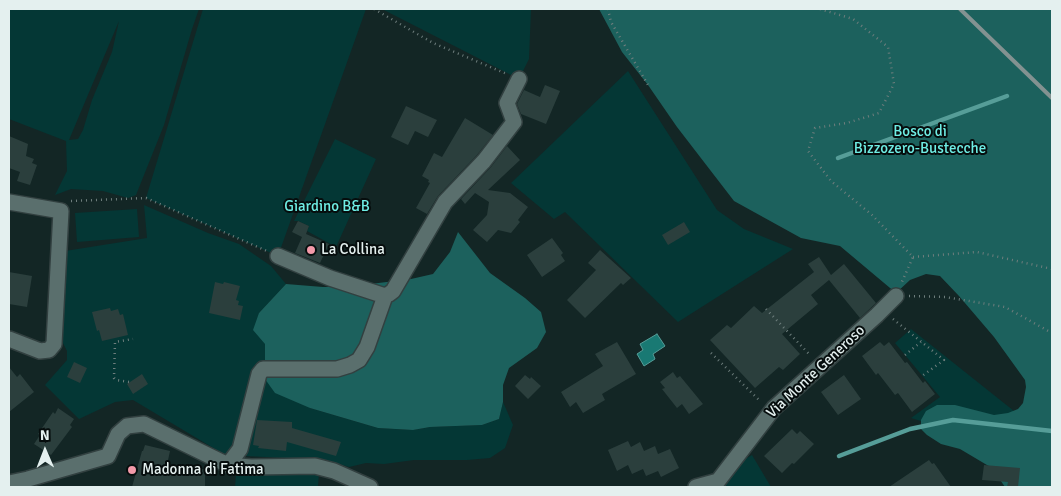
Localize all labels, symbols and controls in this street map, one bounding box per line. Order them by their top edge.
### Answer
park label: Bosco di Bizzozero-Bustecche [854,123,986,158]
park label: Giardino B&B [284,198,370,216]
place label: La Collina [321,241,385,259]
marker: La Collina [305,244,317,256]
street label: Via Monte Generoso [763,322,869,422]
north arrow [20,426,70,476]
text: N [40,427,50,444]
place label: Madonna di Fatima [142,461,264,479]
marker: Madonna di Fatima [126,464,138,476]

